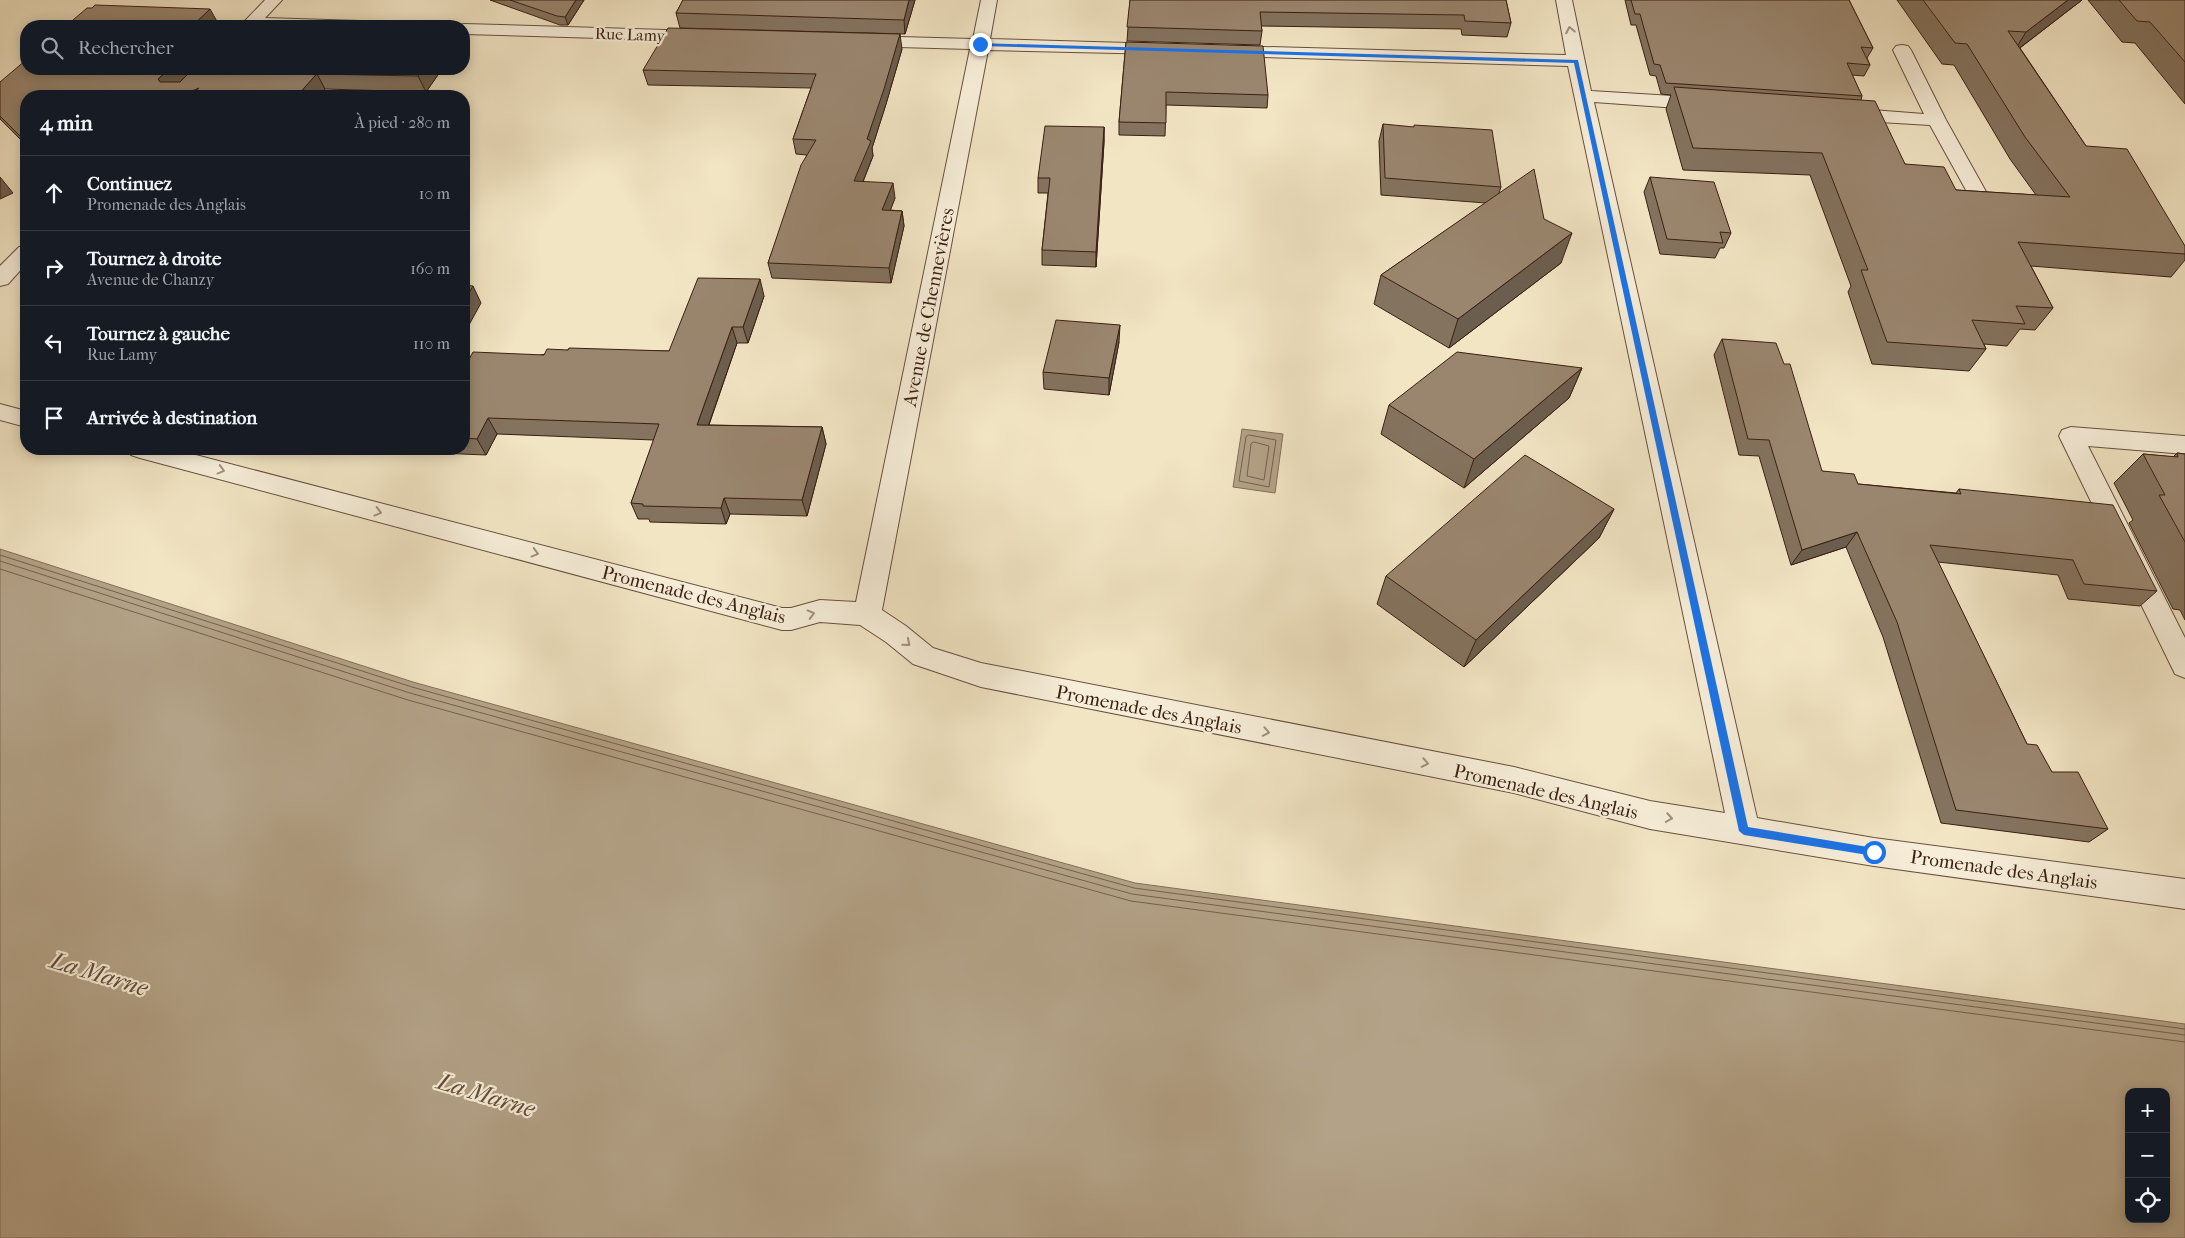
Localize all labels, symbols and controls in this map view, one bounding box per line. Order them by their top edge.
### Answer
search box [20,20,470,75]
street label: Rue Lamy [595,24,666,45]
one-way arrow [1566,26,1576,35]
route end [969,33,992,56]
icon: search [38,34,66,62]
text: Rechercher [78,37,174,59]
text: 4 min [40,111,93,135]
text: À pied · 280 m [354,113,450,132]
text: Continuez [87,173,172,195]
icon: ahead [40,179,68,207]
text: 10 m [419,184,450,203]
text: Promenade des Anglais [87,195,246,214]
street label: Avenue de Chennevières [899,206,959,409]
text: Tournez à droite [87,248,221,270]
icon: right [40,254,68,282]
text: 160 m [410,259,450,278]
text: Avenue de Chanzy [87,270,214,289]
text: Tournez à gauche [87,323,230,345]
icon: left [40,329,68,357]
text: 110 m [413,334,450,353]
text: Rue Lamy [87,345,157,364]
icon: arrive [40,404,68,432]
text: Arrivée à destination [87,407,257,429]
one-way arrow [216,464,225,475]
one-way arrow [373,506,382,517]
one-way arrow [530,548,539,558]
street label: Promenade des Anglais [600,561,788,628]
one-way arrow [806,609,815,620]
one-way arrow [901,637,910,646]
street label: Promenade des Anglais [1054,681,1244,739]
one-way arrow [1261,726,1270,736]
one-way arrow [1421,757,1430,768]
street label: Promenade des Anglais [1451,760,1640,824]
one-way arrow [1664,813,1673,823]
route start [1863,841,1886,864]
street label: Promenade des Anglais [1909,846,2099,894]
water label: La Marne [45,945,152,1002]
water label: La Marne [432,1066,539,1123]
map controls [2125,1088,2170,1223]
button: + [2125,1088,2170,1133]
button: − [2125,1133,2170,1178]
button: locate [2125,1178,2170,1223]

